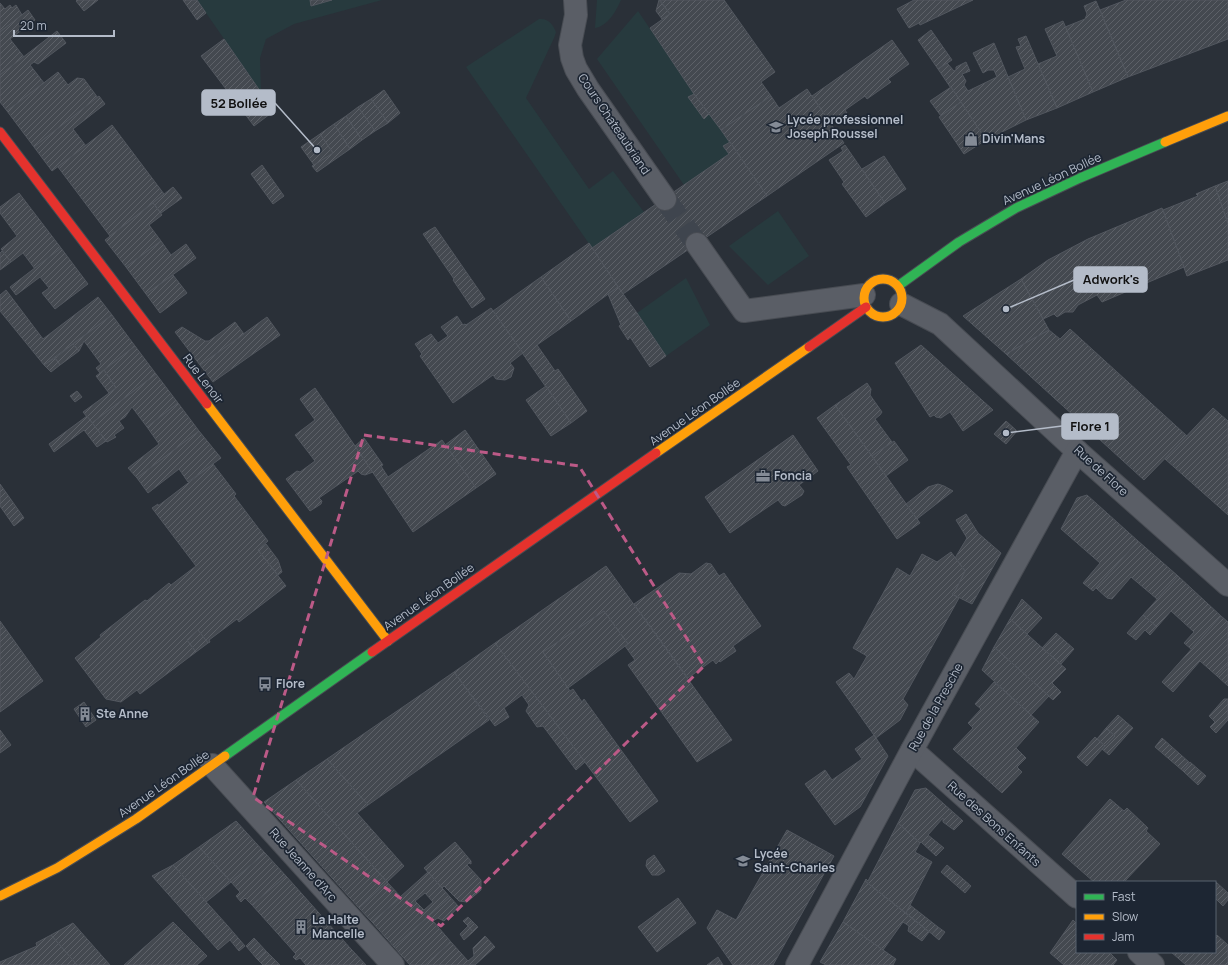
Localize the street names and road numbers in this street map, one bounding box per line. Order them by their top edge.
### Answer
street label: Cours Chateaubriand [574,70,655,178]
street label: Avenue Léon Bollée [1000,148,1104,209]
street label: Rue Lenoir [179,350,228,408]
street label: Avenue Léon Bollée [646,374,744,449]
street label: Rue de Flore [1070,442,1132,500]
street label: Avenue Léon Bollée [380,559,478,634]
street label: Rue de la Presche [904,660,967,754]
street label: Avenue Léon Bollée [115,746,213,821]
street label: Rue des Bons Enfants [944,777,1045,870]
street label: Rue Jeanne d'Arc [266,824,341,905]

